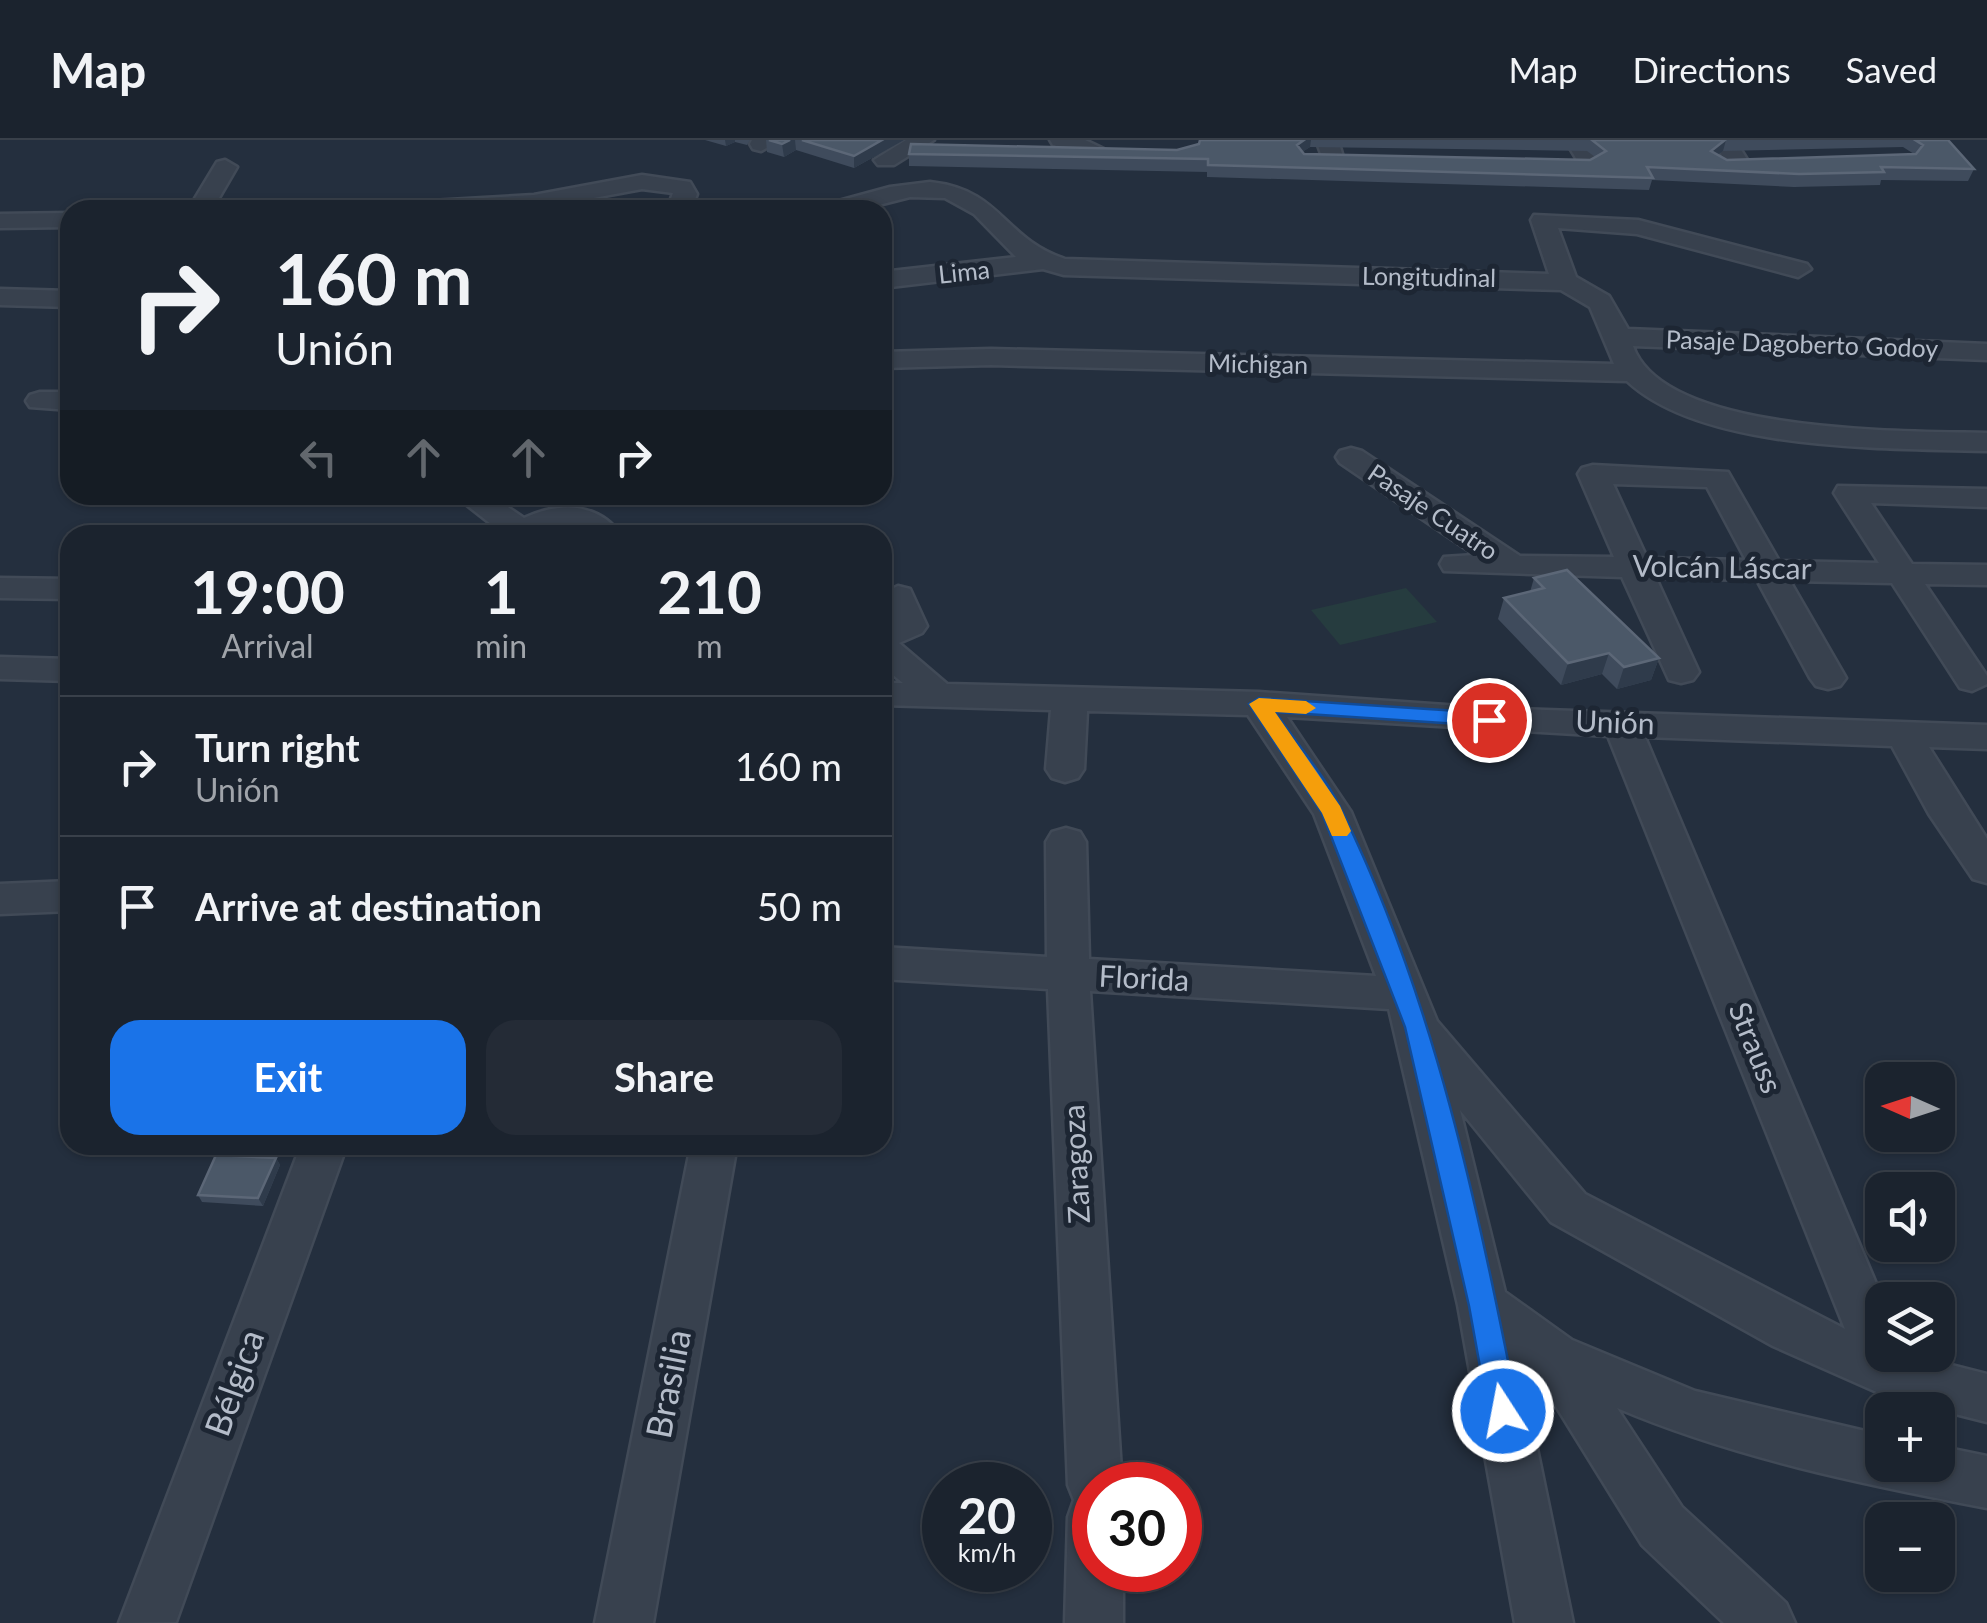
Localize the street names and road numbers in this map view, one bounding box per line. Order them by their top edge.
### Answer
street label: Lima [937,253,991,289]
street label: Longitudinal [1362,260,1496,292]
street label: Pasaje Dagoberto Godoy [1665,323,1939,363]
street label: Michigan [1208,347,1308,379]
street label: Pasaje Cuatro [1363,457,1504,566]
street label: Volcán Láscar [1632,546,1812,586]
street label: Unión [1575,702,1655,740]
street label: Florida [1098,957,1190,997]
street label: Strauss [1722,997,1791,1098]
street label: Zaragoza [1054,1104,1096,1224]
street label: Bélgica [195,1324,272,1441]
street label: Brasilia [636,1326,698,1441]

